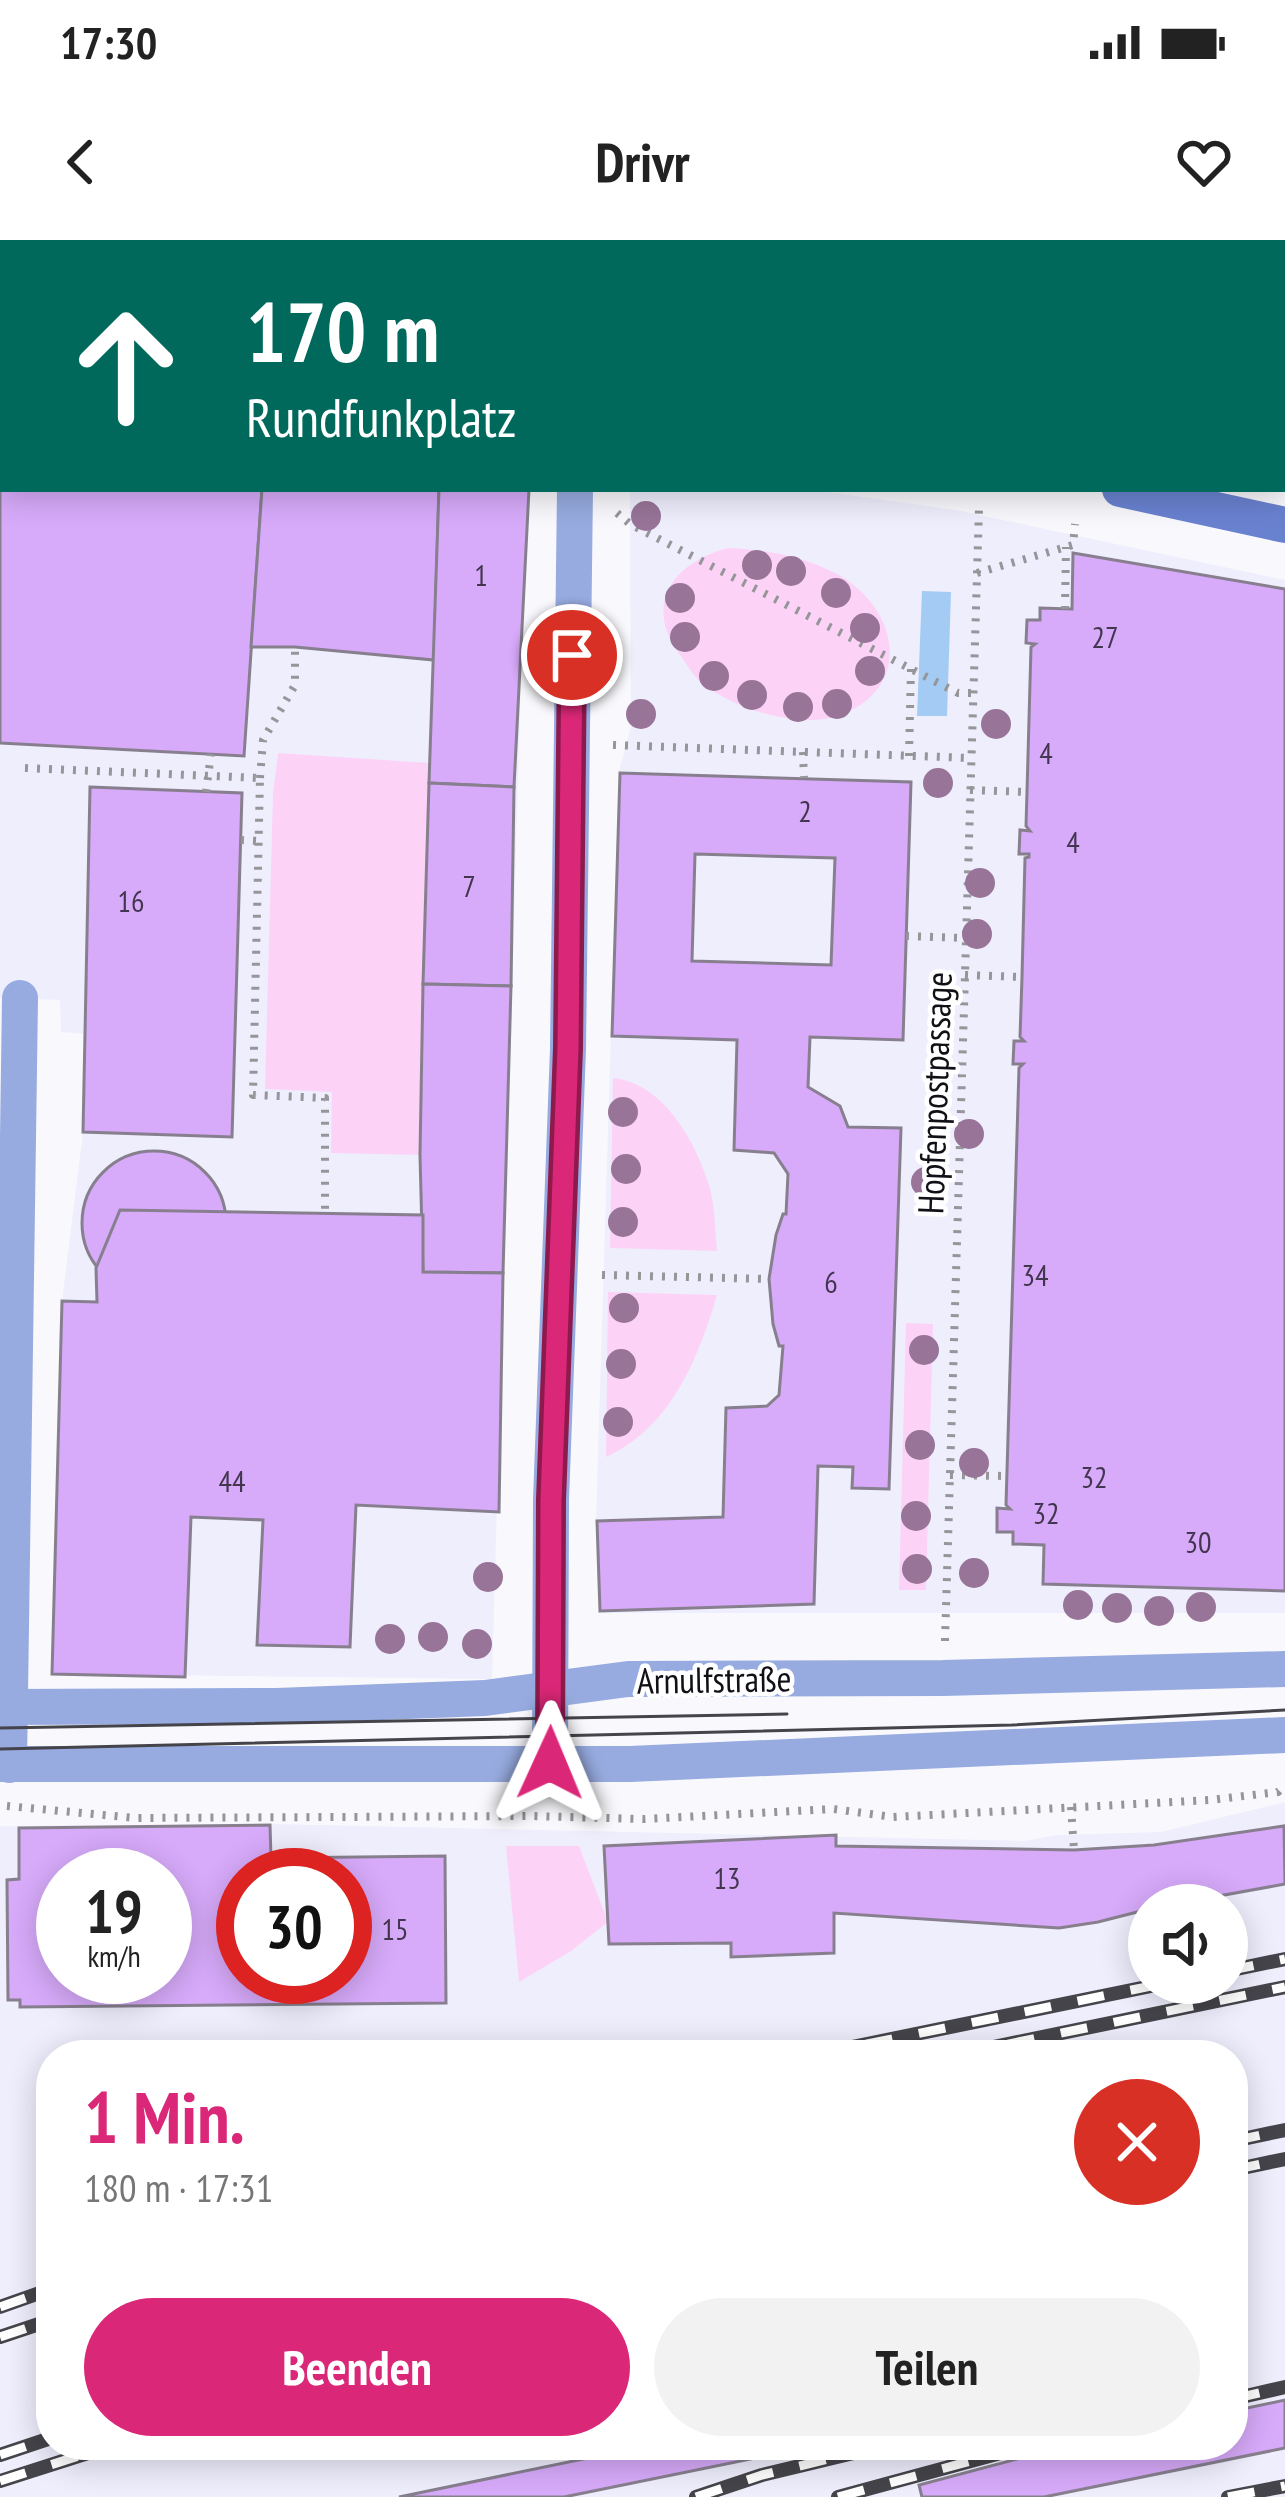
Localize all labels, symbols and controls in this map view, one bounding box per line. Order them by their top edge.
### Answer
text: 17:30 [60,13,157,71]
text: Drivr [595,127,690,197]
icon: back [48,129,114,195]
icon: heart [1171,129,1237,195]
text: 170 m [246,276,439,385]
icon: ahead [48,288,204,444]
text: Rundfunkplatz [246,382,516,452]
house number: 1 [474,555,488,594]
pin [521,604,623,706]
house number: 27 [1092,617,1119,656]
icon: arrive [539,622,605,688]
house number: 4 [1039,733,1053,772]
house number: 2 [798,791,812,830]
house number: 4 [1066,822,1080,861]
house number: 7 [462,866,476,905]
house number: 16 [118,881,145,920]
street label: Hopfenpostpassage [906,971,962,1215]
house number: 34 [1022,1255,1049,1294]
house number: 6 [824,1262,838,1301]
house number: 32 [1081,1457,1108,1496]
house number: 44 [219,1461,246,1500]
house number: 32 [1033,1493,1060,1532]
house number: 30 [1185,1522,1212,1561]
street label: Arnulfstraße [636,1654,792,1704]
position arrow [487,1700,613,1826]
speed limit sign: 30 [216,1848,372,2004]
house number: 13 [714,1858,741,1897]
text: 19 [85,1872,143,1950]
map controls [1128,1884,1248,2004]
button: sound [1128,1884,1248,2004]
house number: 15 [382,1909,409,1948]
text: km/h [87,1936,141,1975]
text: 1 Min. [84,2070,245,2163]
button: close [1074,2079,1200,2205]
text: 180 m · 17:31 [84,2162,273,2213]
button: Beenden [84,2298,630,2436]
button: Teilen [654,2298,1200,2436]

